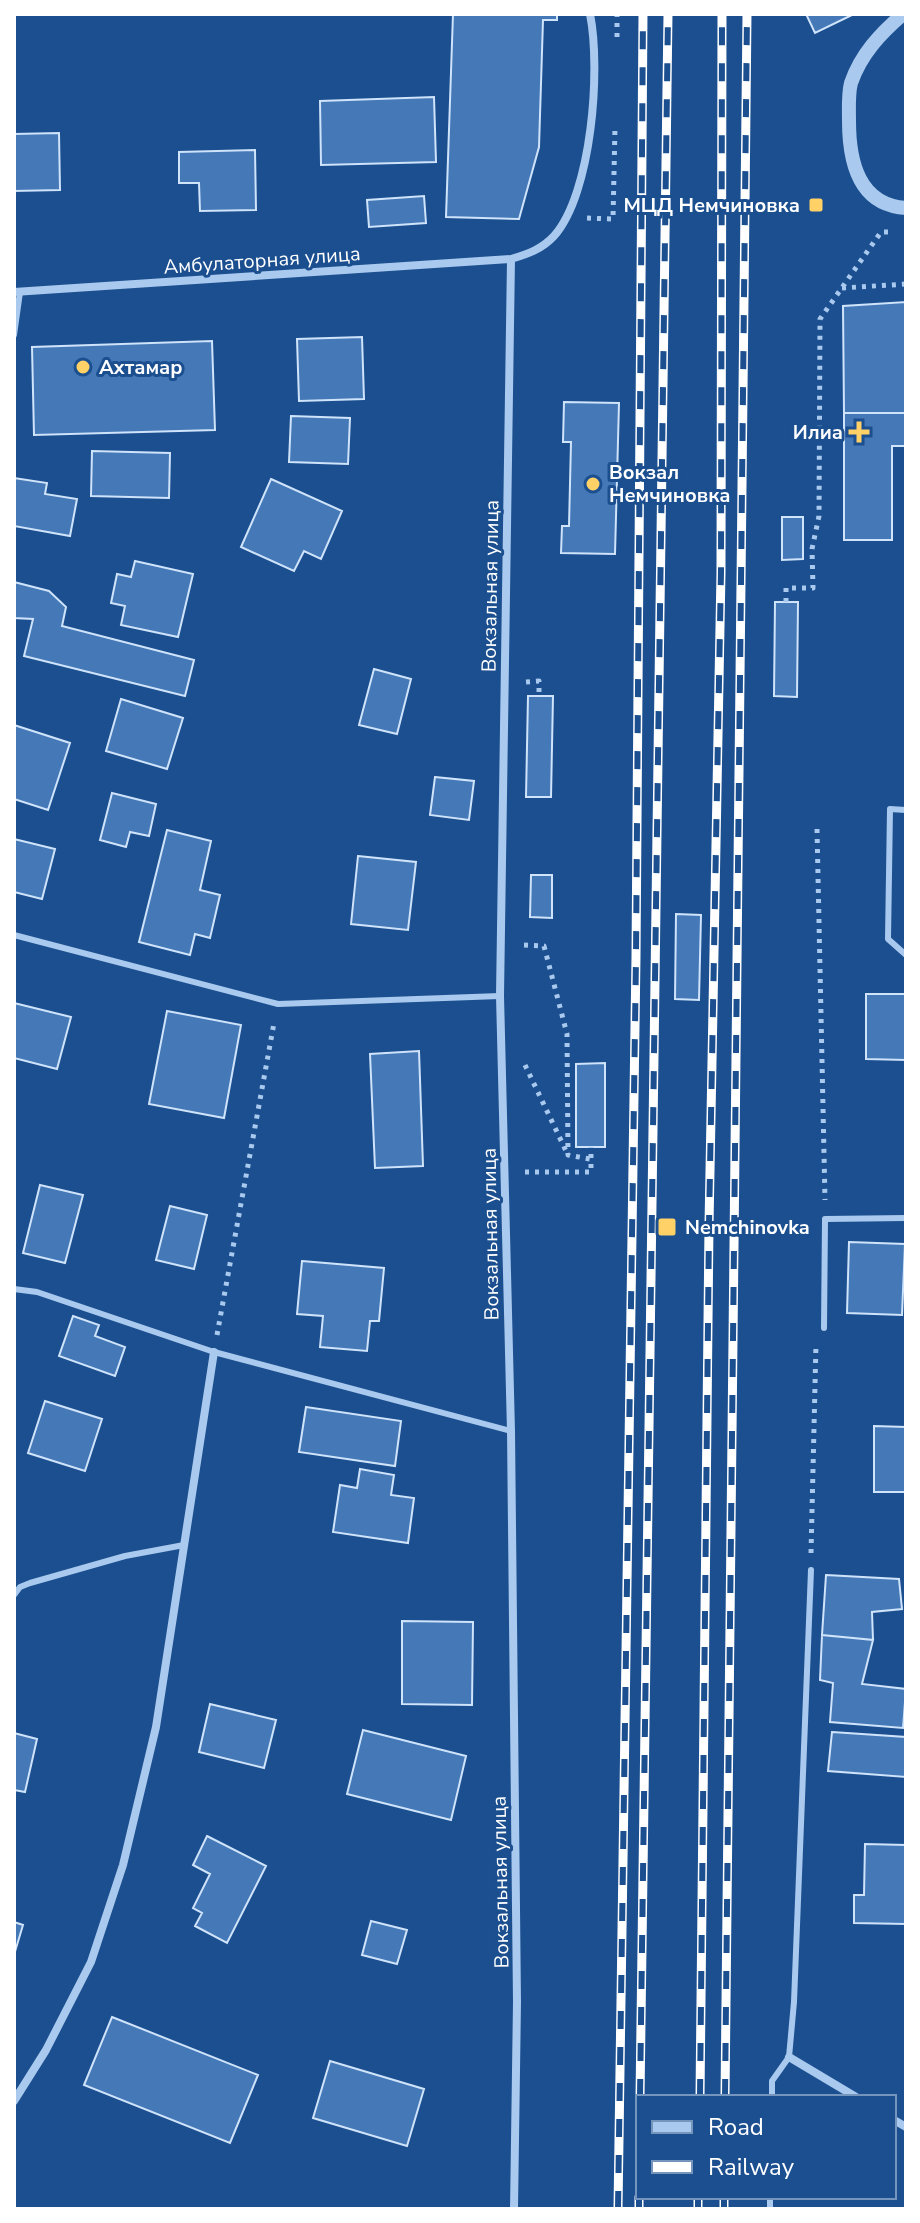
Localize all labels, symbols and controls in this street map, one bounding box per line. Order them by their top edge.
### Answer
place label: МЦД Немчиновка [623,192,800,219]
marker: МЦД Немчиновка [807,196,825,214]
street label: Амбулаторная улица [163,240,361,281]
place label: Ахтамар [99,354,183,381]
marker: Ахтамар [74,358,92,376]
place label: Илиа [793,419,843,446]
marker: Илиа [850,423,868,441]
place label: Вокзал Немчиновка [609,459,731,509]
marker: Вокзал Немчиновка [584,475,602,493]
street label: Вокзальная улица [475,500,506,672]
street label: Вокзальная улица [475,1148,506,1320]
place label: Nemchinovka [685,1214,810,1241]
marker: Nemchinovka [656,1216,678,1238]
street label: Вокзальная улица [485,1796,516,1968]
legend [636,2095,896,2199]
text: Road [708,2111,764,2143]
text: Railway [708,2151,795,2183]

